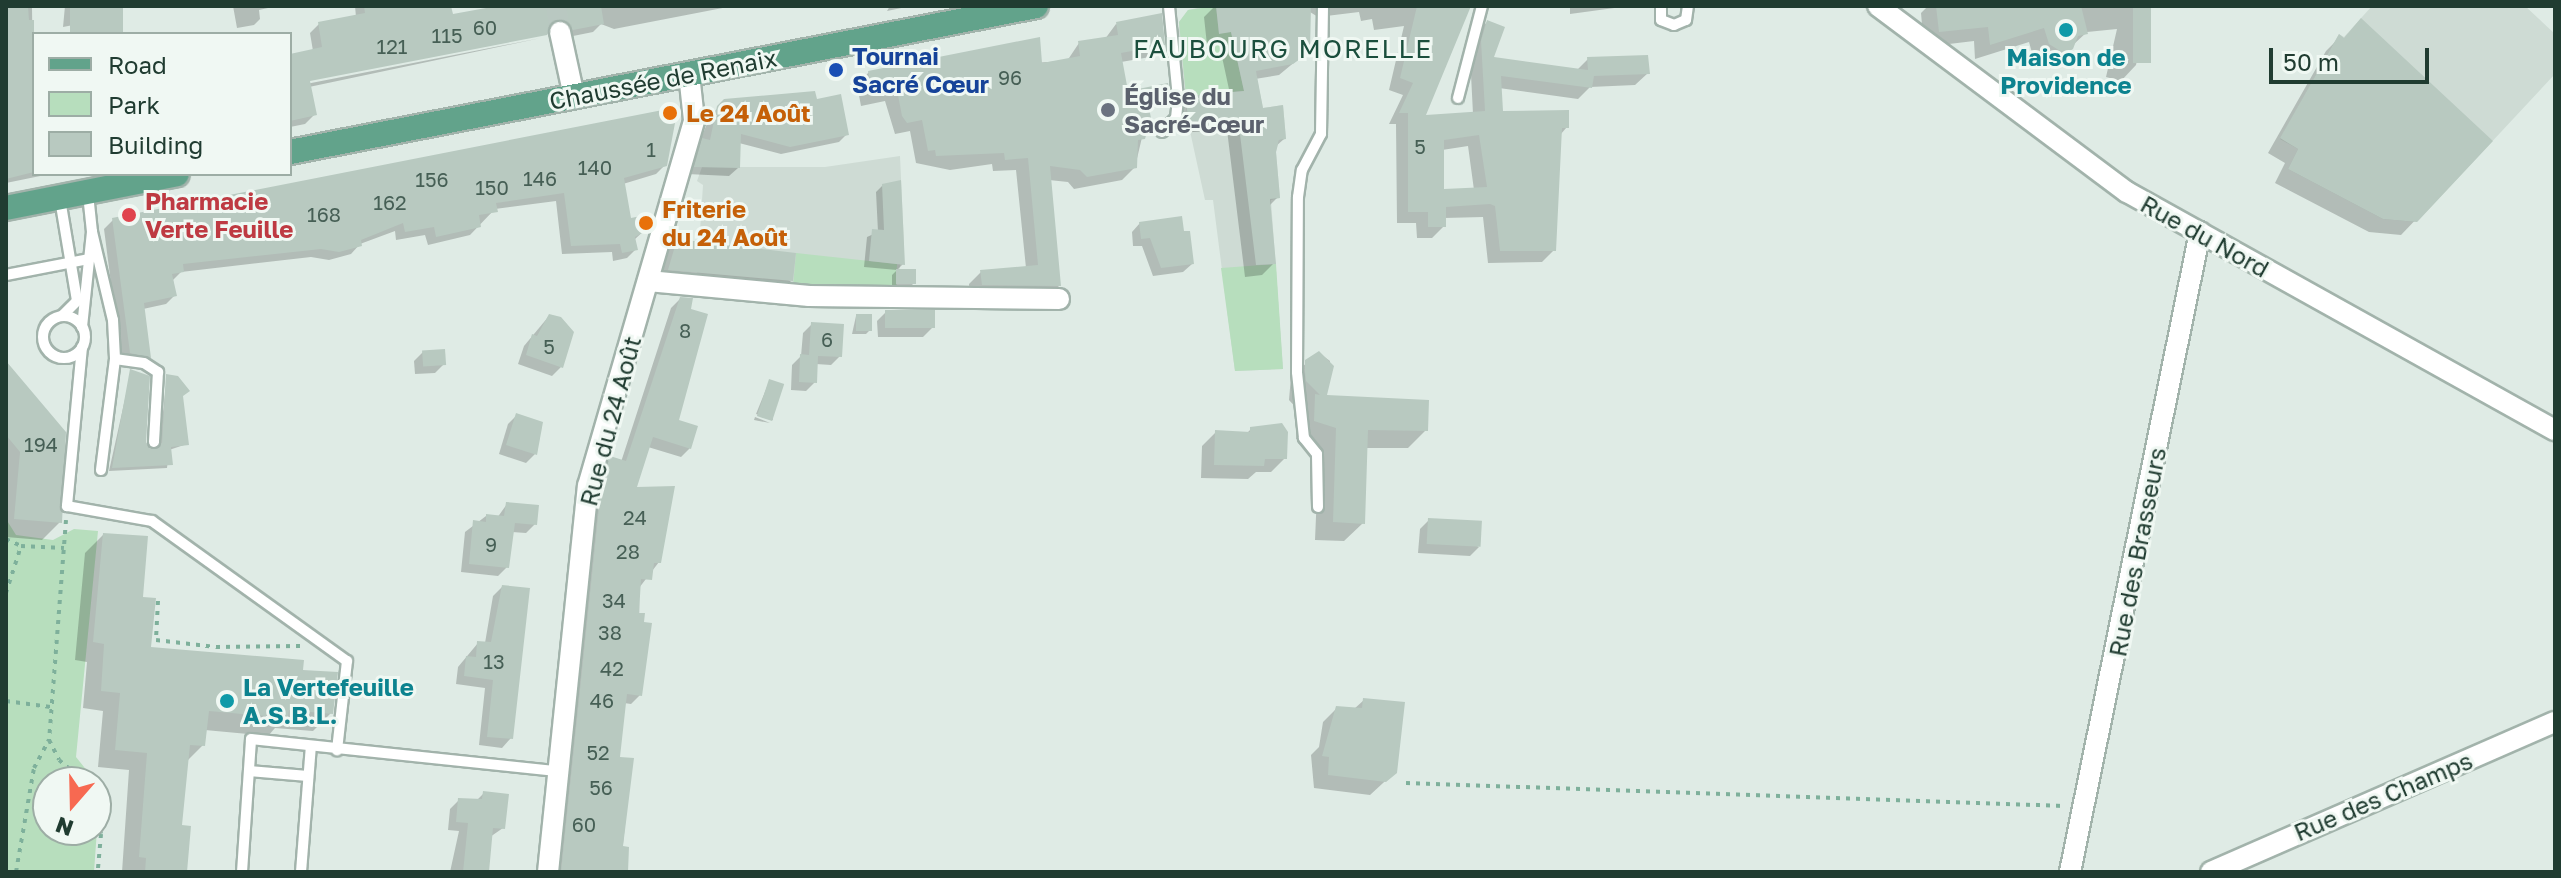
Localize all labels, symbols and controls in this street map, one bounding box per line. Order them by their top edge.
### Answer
house number: 60 [473,15,497,39]
marker: Maison de Providence [2057,21,2075,39]
house number: 115 [432,23,462,47]
legend [32,32,292,176]
scale bar [2273,32,2433,82]
district label: FAUBOURG MORELLE [1133,33,1433,65]
house number: 121 [377,34,407,58]
place label: Tournai Sacré Cœur [852,42,989,98]
street label: Chaussée de Renaix [547,43,779,115]
place label: Maison de Providence [2000,43,2132,99]
text: 50 m [2283,47,2339,76]
text: Road [108,50,167,79]
marker: Tournai Sacré Cœur [827,61,845,79]
house number: 96 [998,65,1022,89]
place label: Église du Sacré-Cœur [1124,82,1264,138]
text: Park [108,90,160,119]
place label: Le 24 Août [686,99,811,127]
marker: Église du Sacré-Cœur [1099,101,1117,119]
marker: Le 24 Août [661,104,679,122]
text: Building [108,130,203,159]
house number: 5 [1414,134,1426,158]
house number: 1 [646,137,656,161]
house number: 140 [578,155,612,179]
house number: 146 [523,166,557,190]
house number: 156 [415,167,449,191]
house number: 150 [475,175,509,199]
place label: Pharmacie Verte Feuille [145,187,294,243]
street label: Rue du Nord [2136,189,2274,283]
house number: 162 [373,190,407,214]
place label: Friterie du 24 Août [662,195,788,251]
house number: 168 [307,202,341,226]
marker: Pharmacie Verte Feuille [120,206,138,224]
marker: Friterie du 24 Août [637,214,655,232]
house number: 8 [679,318,691,342]
house number: 6 [821,327,833,351]
street label: Rue du 24 Août [574,333,646,509]
house number: 5 [543,334,555,358]
house number: 194 [24,432,58,456]
street label: Rue des Brasseurs [2103,445,2171,659]
house number: 24 [623,505,647,529]
house number: 9 [485,532,497,556]
house number: 28 [616,539,640,563]
house number: 34 [602,588,626,612]
house number: 38 [598,620,622,644]
house number: 13 [483,649,505,673]
house number: 42 [600,656,624,680]
place label: La Vertefeuille A.S.B.L. [243,673,414,729]
house number: 46 [590,688,614,712]
marker: La Vertefeuille A.S.B.L. [218,692,236,710]
house number: 52 [586,740,610,764]
street label: Rue des Champs [2289,745,2477,847]
north arrow [32,766,112,846]
house number: 56 [589,775,613,799]
text: N [52,812,77,843]
house number: 60 [572,812,596,836]

